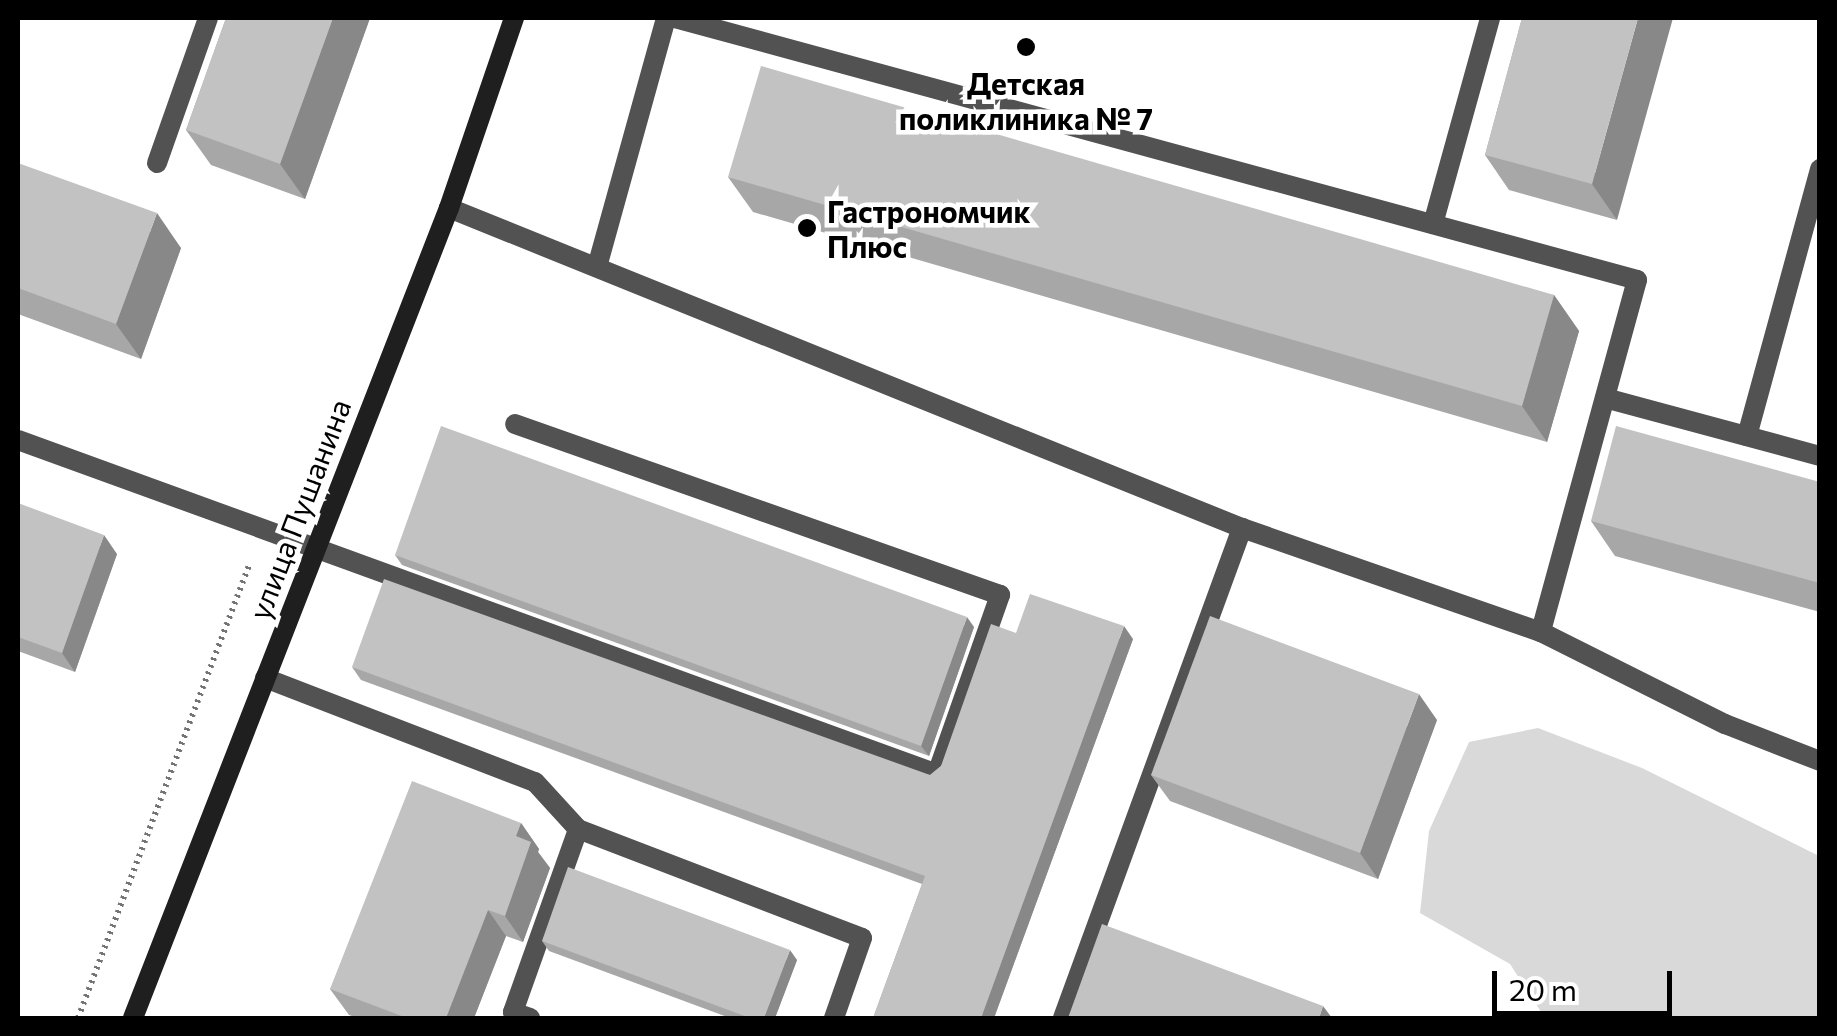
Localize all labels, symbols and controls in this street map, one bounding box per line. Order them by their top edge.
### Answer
marker: Детская поликлиника № 7 [1013,34,1039,60]
place label: Детская поликлиника № 7 [899,65,1153,136]
place label: Гастрономчик Плюс [827,193,1031,264]
marker: Гастрономчик Плюс [796,217,818,239]
street label: улица Пушанина [240,394,358,624]
scale bar [1497,951,1677,1013]
text: 20 m [1509,970,1577,1007]

